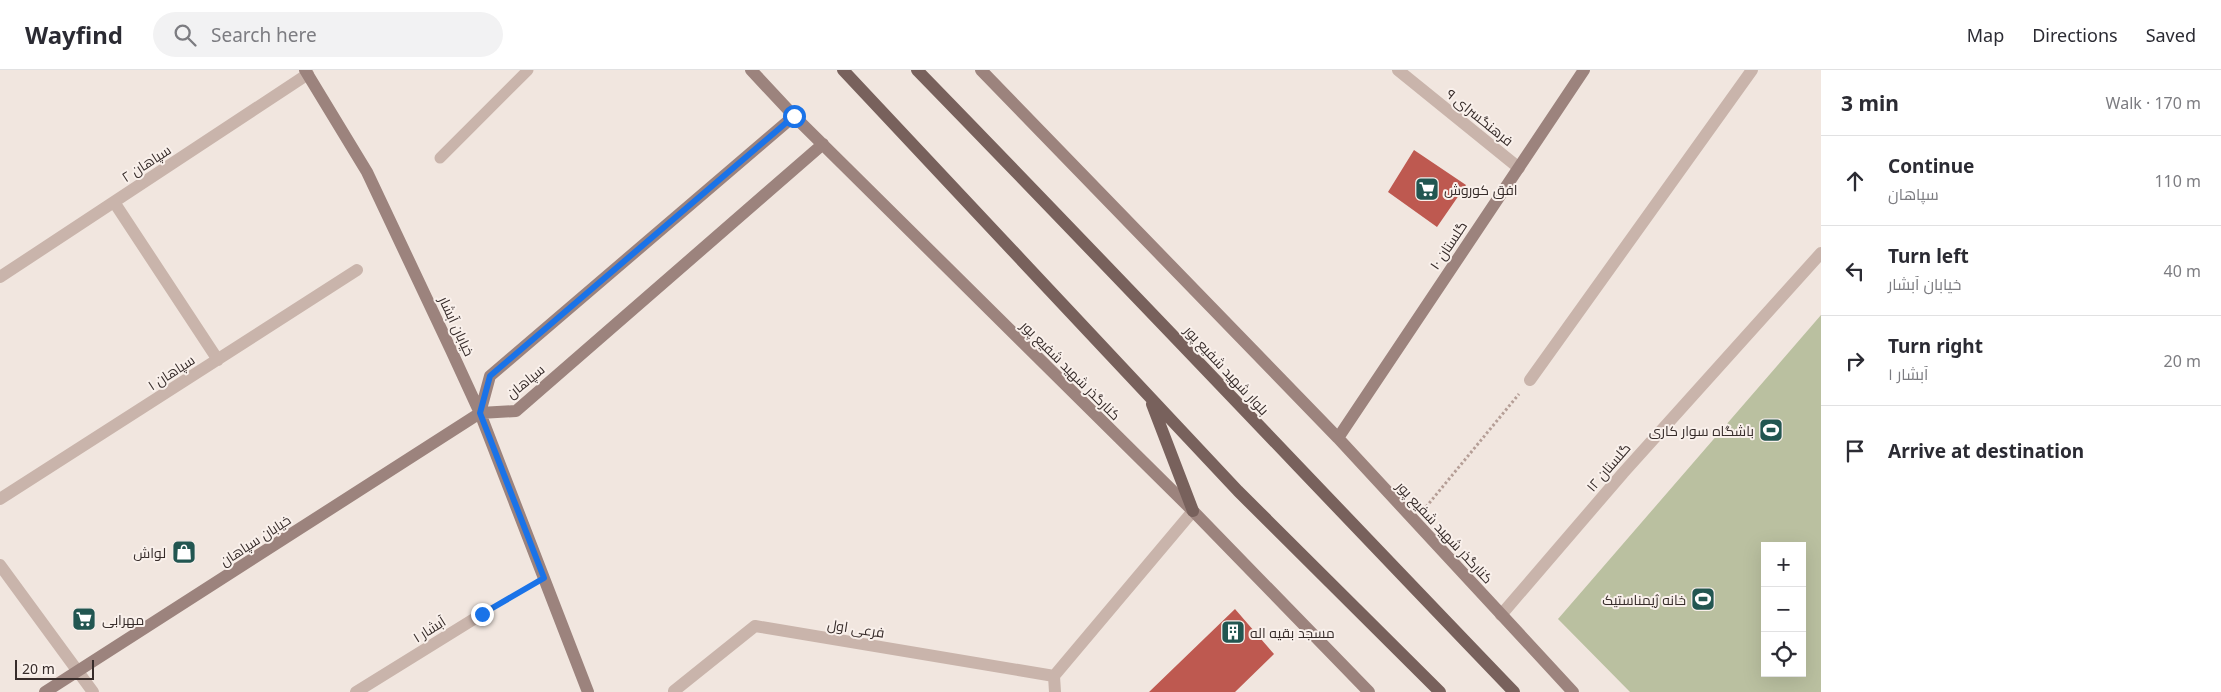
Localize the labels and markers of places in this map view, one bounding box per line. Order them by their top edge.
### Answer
supermarket icon: افق کوروش [1414,176,1440,202]
place label: افق کوروش [1444,180,1518,199]
sports icon: باشگاه سوار کاری [1758,417,1784,443]
place label: باشگاه سوار کاری [1649,421,1754,440]
shop icon: لواش [171,539,197,565]
place label: لواش [133,543,166,562]
sports icon: خانه ژیمناستیک [1690,586,1716,612]
place label: خانه ژیمناستیک [1602,590,1686,609]
supermarket icon: مهرابی [71,606,97,632]
place label: مهرابی [102,610,144,629]
building icon: مسجد بقیه اله [1220,619,1246,645]
place label: مسجد بقیه اله [1250,623,1335,642]

